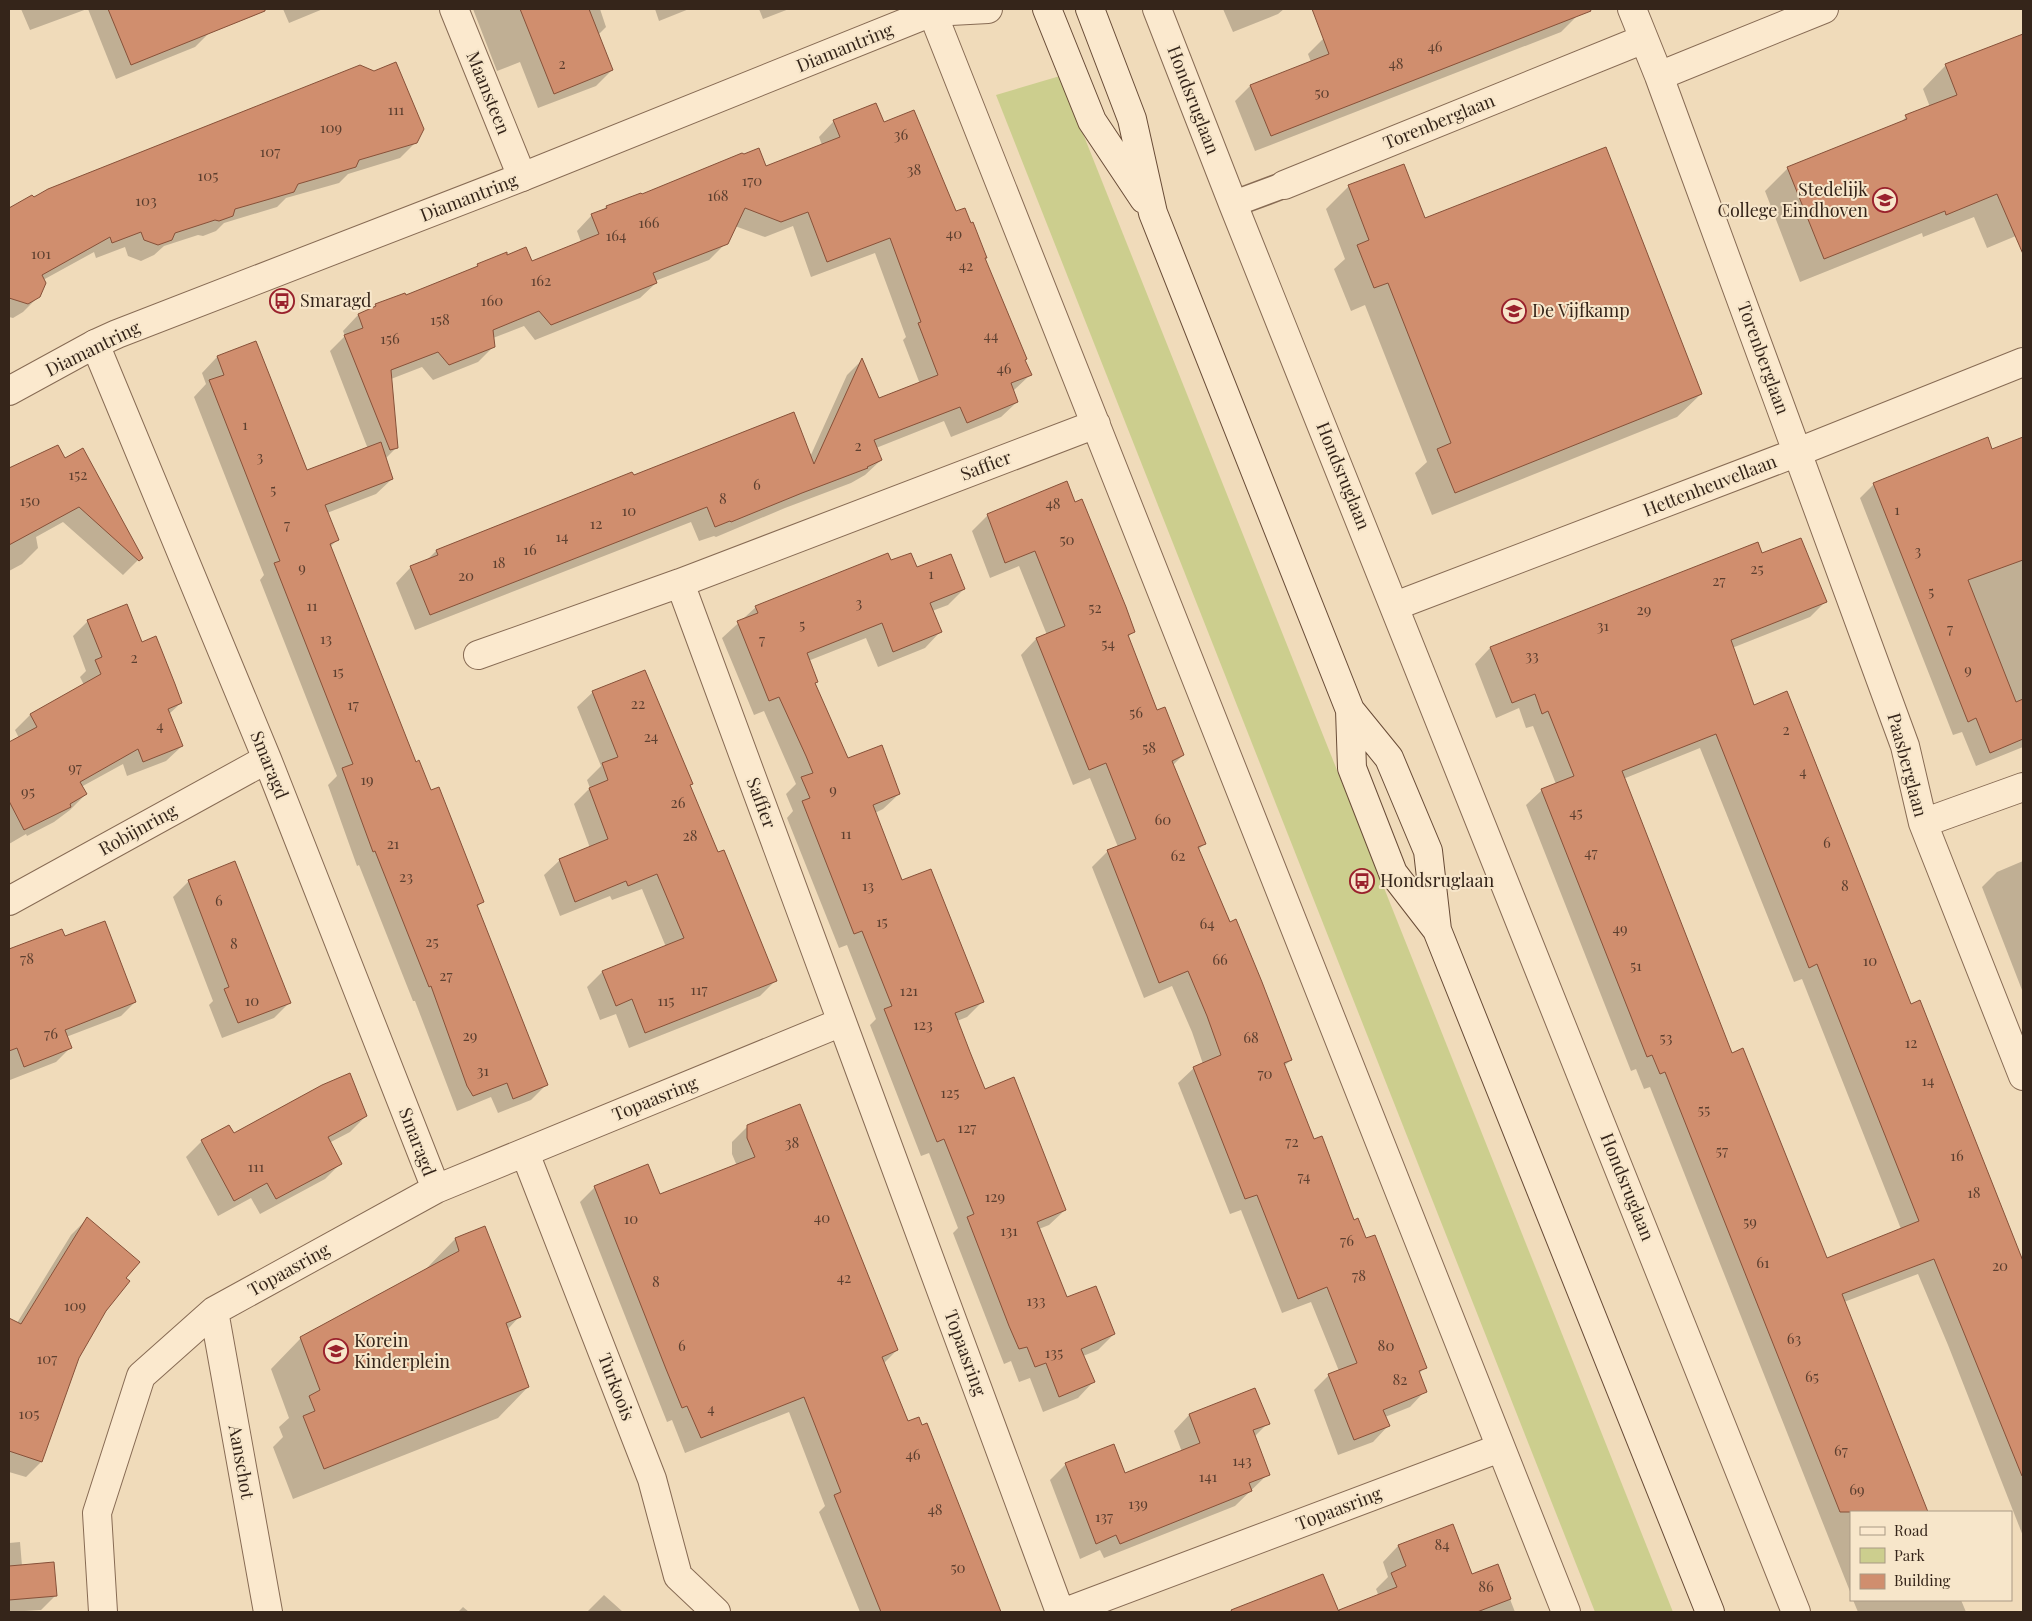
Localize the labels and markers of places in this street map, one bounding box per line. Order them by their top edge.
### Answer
place label: Stedelijk College Eindhoven [1718,177,1868,222]
school or university icon: Stedelijk College Eindhoven [1872,187,1898,213]
bus stop icon: Smaragd [269,288,295,314]
place label: Smaragd [300,288,372,312]
school or university icon: De Vijfkamp [1501,298,1527,324]
place label: De Vijfkamp [1532,298,1630,322]
bus stop icon: Hondsruglaan [1349,868,1375,894]
place label: Hondsruglaan [1380,868,1494,892]
place label: Korein Kinderplein [354,1328,450,1373]
school or university icon: Korein Kinderplein [323,1338,349,1364]

